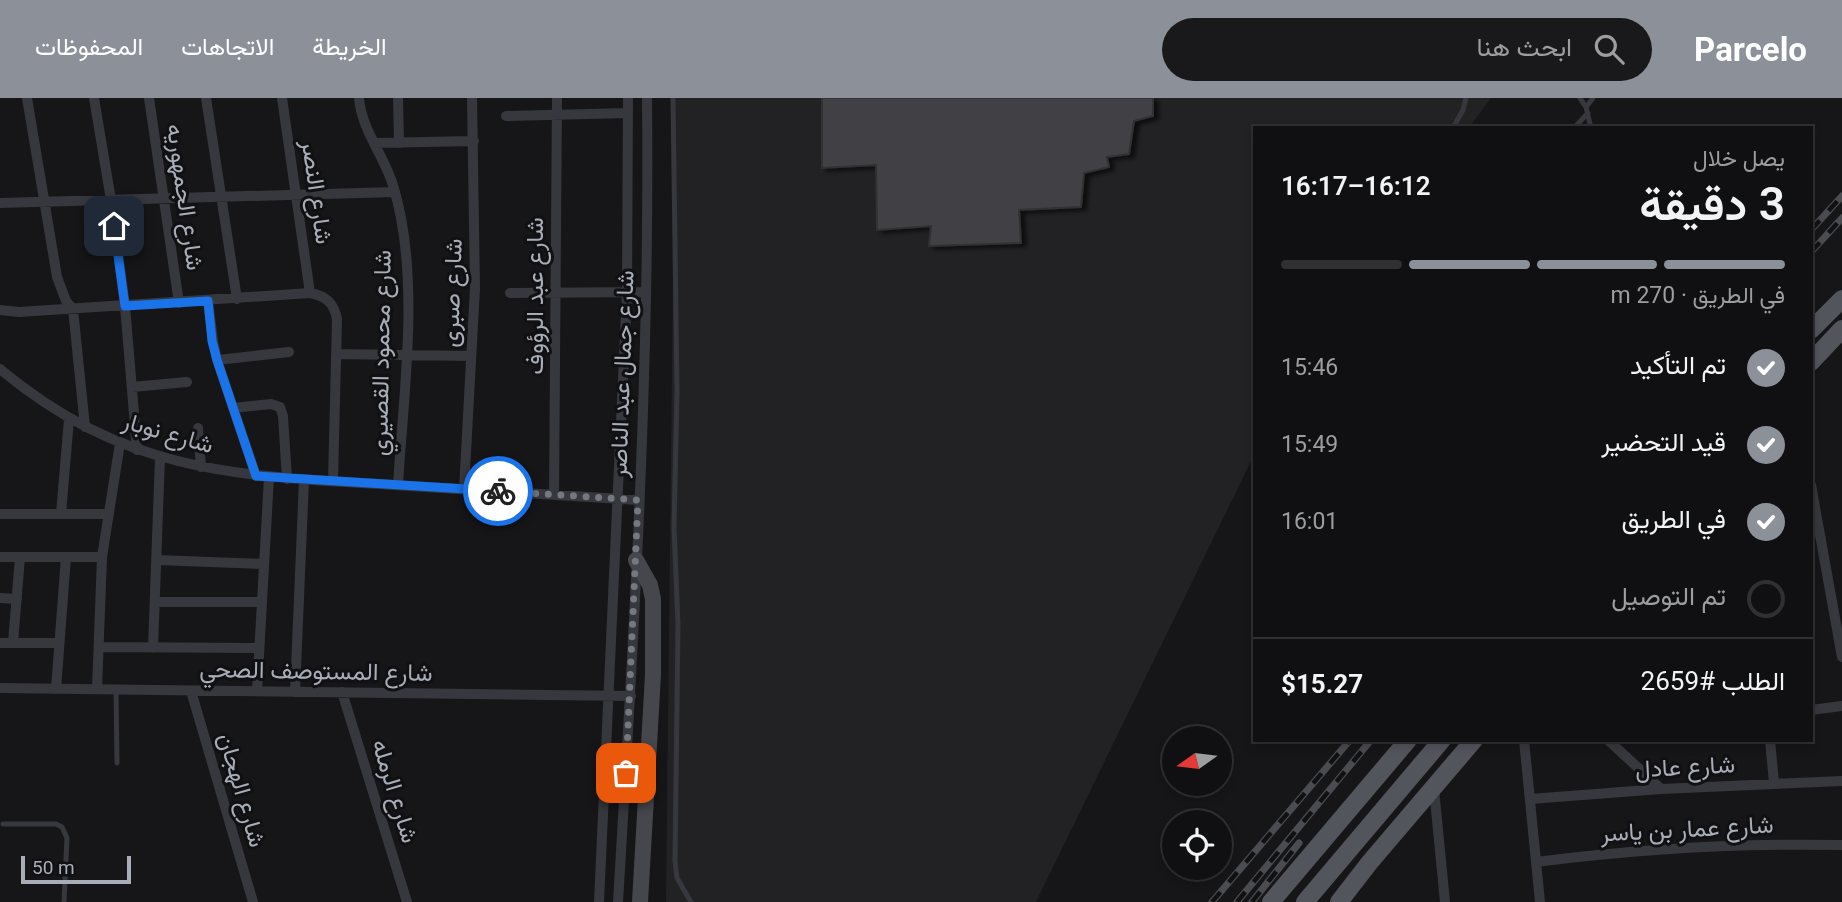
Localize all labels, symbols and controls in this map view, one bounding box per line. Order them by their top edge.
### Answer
search box [1162,18,1652,81]
icon: search [1590,30,1628,68]
text: Parcelo [1694,30,1807,69]
text: ابحث هنا [1476,32,1572,62]
text: المحفوظات [35,33,143,61]
text: الاتجاهات [181,33,274,61]
text: الخريطة [312,33,387,61]
street label: شارع الجمهوريه [159,122,209,272]
street label: شارع النصر [294,137,338,246]
text: يصل خلال [1693,145,1785,172]
text: 16:12–16:17 [1281,171,1431,201]
text: 3 دقيقة [1639,177,1785,231]
pin [84,196,144,256]
icon: home [95,207,133,245]
street label: شارع عبد الرؤوف [521,217,551,375]
street label: شارع صبرى [436,238,470,348]
street label: شارع محمود القصيري [365,250,402,456]
street label: شارع جمال عبد الناصر [604,270,642,479]
text: في الطريق · 270 m [1611,282,1785,309]
icon: check [1747,349,1785,387]
text: تم التأكيد [1630,350,1726,380]
text: 15:46 [1281,354,1338,381]
street label: شارع نوبار [118,406,217,461]
icon: check [1747,426,1785,464]
text: قيد التحضير [1601,427,1726,457]
text: 15:49 [1281,431,1338,458]
courier [463,456,533,526]
icon: bike [479,472,517,510]
icon: check [1747,503,1785,541]
text: في الطريق [1622,504,1726,534]
text: 16:01 [1281,508,1338,535]
text: تم التوصيل [1611,581,1726,611]
street label: شارع المستوصف الصحي [199,655,433,692]
text: الطلب #2659 [1641,666,1785,696]
text: $15.27 [1281,669,1363,699]
north arrow [1162,726,1232,796]
map controls [1162,726,1232,880]
street label: شارع الهجان [210,730,272,851]
street label: شارع الرمله [364,736,424,847]
pin [596,743,656,803]
street label: شارع عادل [1634,750,1736,786]
icon: bag [607,754,645,792]
button: locate [1162,810,1232,880]
street label: شارع عمار بن ياسر [1599,810,1774,850]
scale bar [21,853,131,885]
text: 50 m [32,856,75,879]

